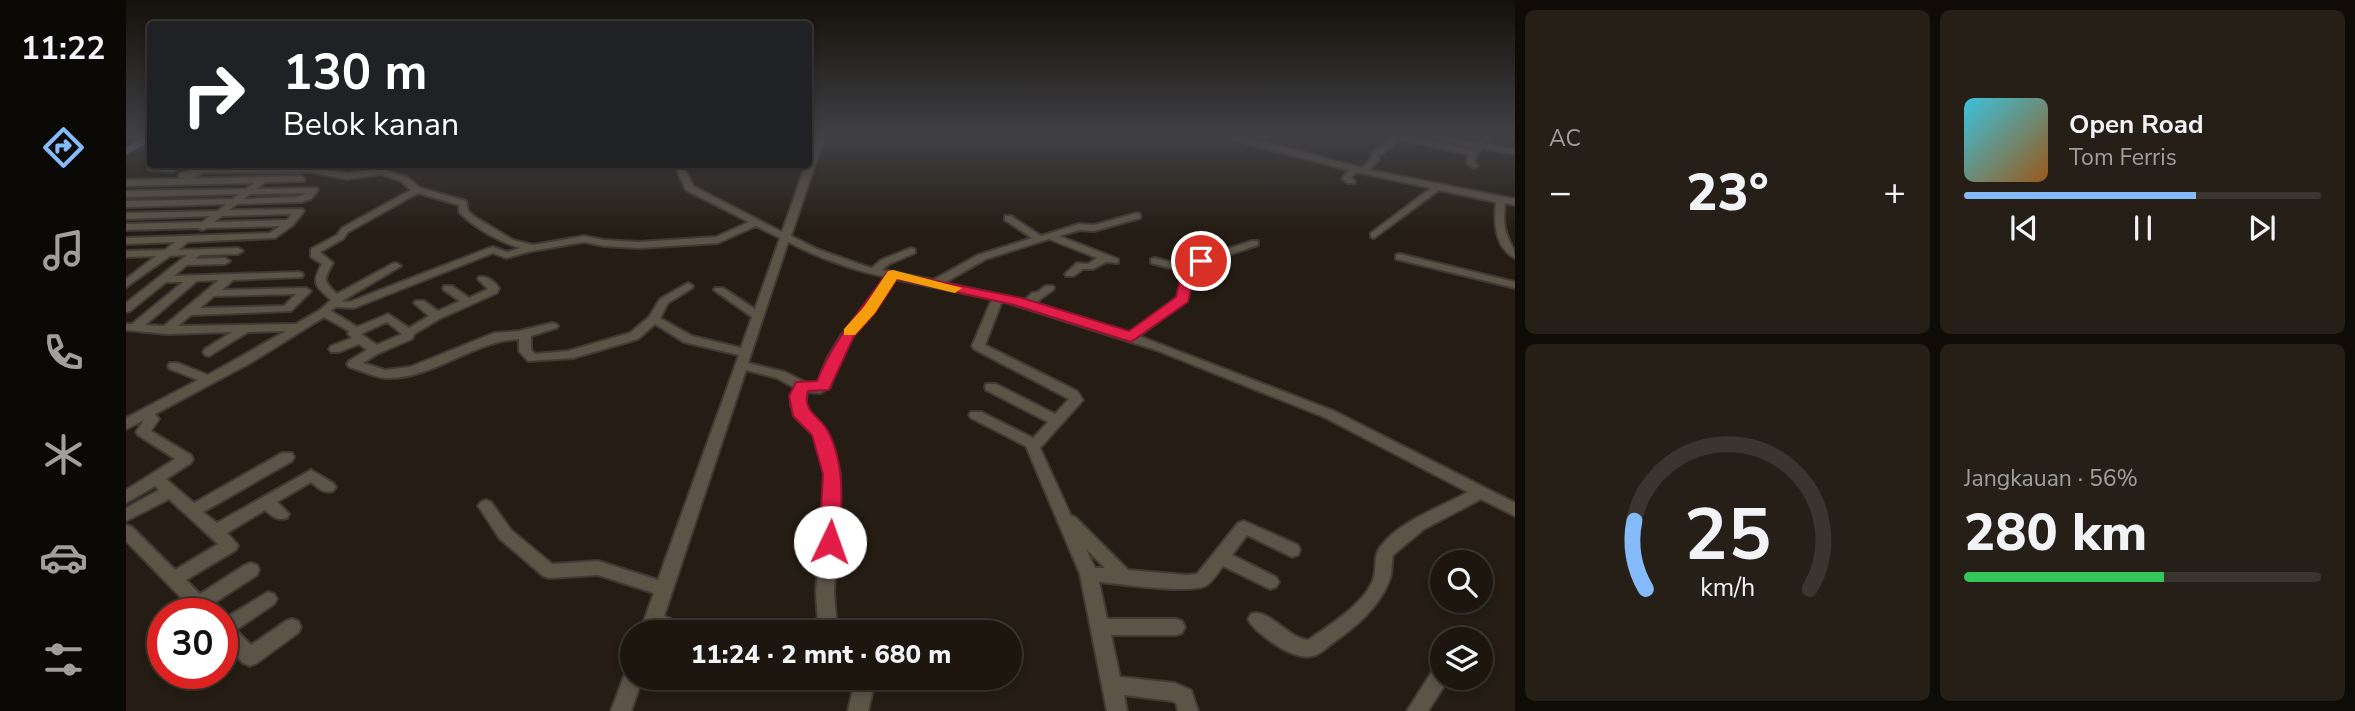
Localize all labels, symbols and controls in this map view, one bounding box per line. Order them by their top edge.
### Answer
text: 11:22 [21,27,105,70]
text: 130 m [283,39,427,106]
icon: right [168,49,259,140]
text: Belok kanan [283,103,459,146]
text: Open Road [2069,107,2204,142]
icon: directions [39,123,88,172]
text: AC [1549,123,1581,154]
text: Tom Ferris [2069,142,2177,173]
text: 23° [1686,157,1769,228]
text: − [1549,167,1572,218]
text: + [1883,167,1906,218]
icon: previous [2005,209,2043,247]
icon: pause [2124,209,2162,247]
icon: next [2243,209,2281,247]
icon: music [39,226,88,275]
pin [1171,231,1231,291]
icon: arrive [1182,242,1220,280]
icon: phone [39,328,88,377]
icon: climate [39,430,88,479]
text: Jangkauan · 56% [1964,463,2138,494]
text: 25 [1684,485,1771,585]
text: 280 km [1964,497,2147,568]
position arrow [793,505,867,579]
icon: car [39,533,88,582]
map controls [1430,550,1493,690]
button: search [1430,550,1493,613]
text: km/h [1700,570,1755,604]
speed limit sign: 30 [147,598,238,689]
button: layers [1430,627,1493,690]
icon: filters [39,635,88,684]
text: 11:24 · 2 mnt · 680 m [691,637,951,672]

